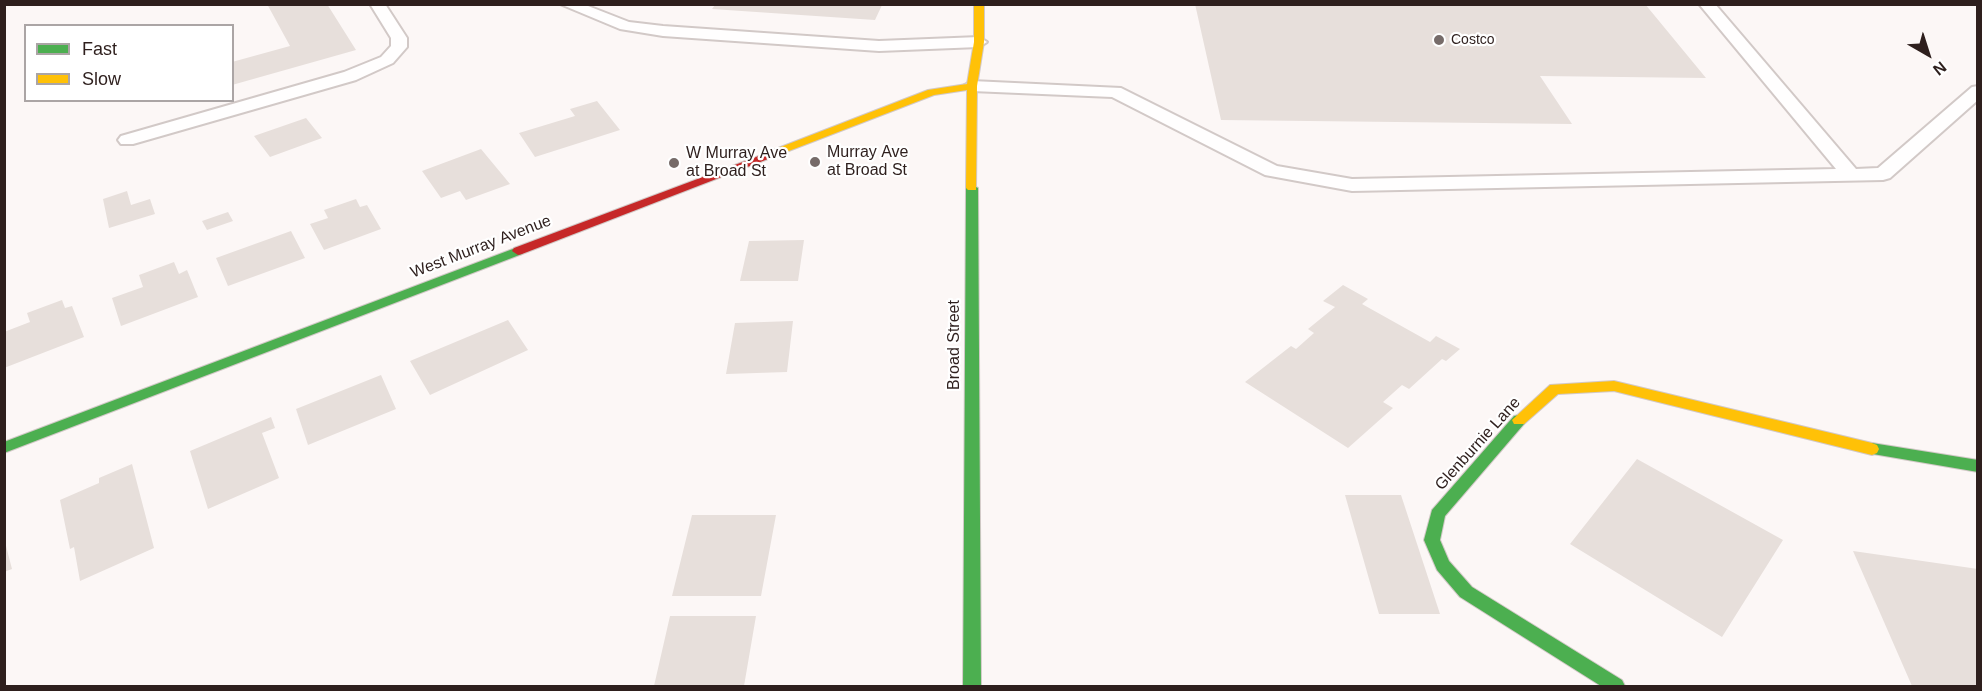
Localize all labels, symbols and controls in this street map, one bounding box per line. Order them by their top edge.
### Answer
legend [24,24,234,102]
north arrow [1898,24,1958,84]
place label: Costco [1451,32,1495,48]
marker: Costco [1432,33,1446,47]
text: Fast [82,39,117,59]
text: N [1930,58,1949,79]
text: Slow [82,69,121,89]
place label: Murray Ave at Broad St [827,143,909,181]
place label: W Murray Ave at Broad St [686,144,787,182]
marker: Murray Ave at Broad St [808,155,822,169]
marker: W Murray Ave at Broad St [667,156,681,170]
street label: West Murray Avenue [408,211,554,283]
street label: Broad Street [945,300,965,390]
street label: Glenburnie Lane [1431,394,1525,494]

